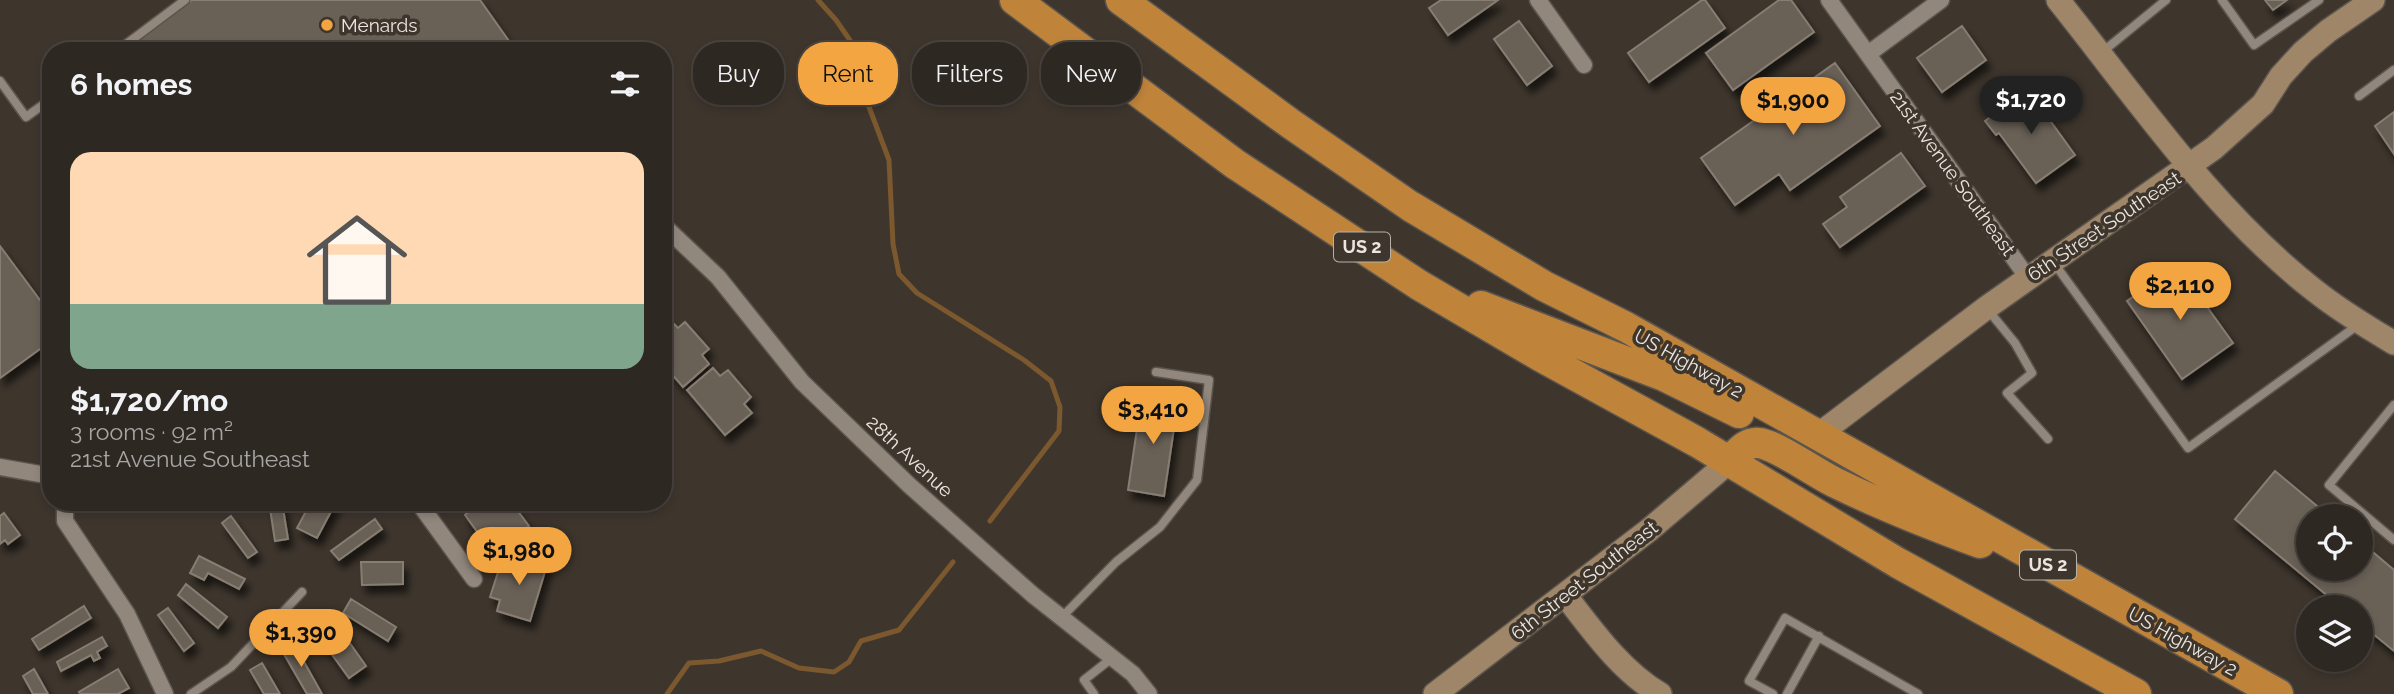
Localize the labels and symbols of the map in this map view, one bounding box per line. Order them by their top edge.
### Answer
place label: Menards [341,14,418,36]
marker: Menards [319,17,335,33]
pin: $1,720 [1974,76,2088,136]
pin: $1,900 [1736,78,1850,137]
street label: 21st Avenue Southeast [1886,86,2020,260]
street label: 6th Street Southeast [2023,166,2185,285]
road number: US 2 [1334,232,1390,262]
pin: $2,110 [2123,262,2237,322]
street label: US Highway 2 [1631,324,1747,402]
pin: $3,410 [1096,386,1210,446]
street label: 28th Avenue [862,411,958,501]
street label: 6th Street Southeast [1506,516,1662,644]
pin: $1,980 [462,528,576,587]
road number: US 2 [2020,550,2076,580]
street label: US Highway 2 [2125,602,2241,680]
pin: $1,390 [244,610,358,669]

